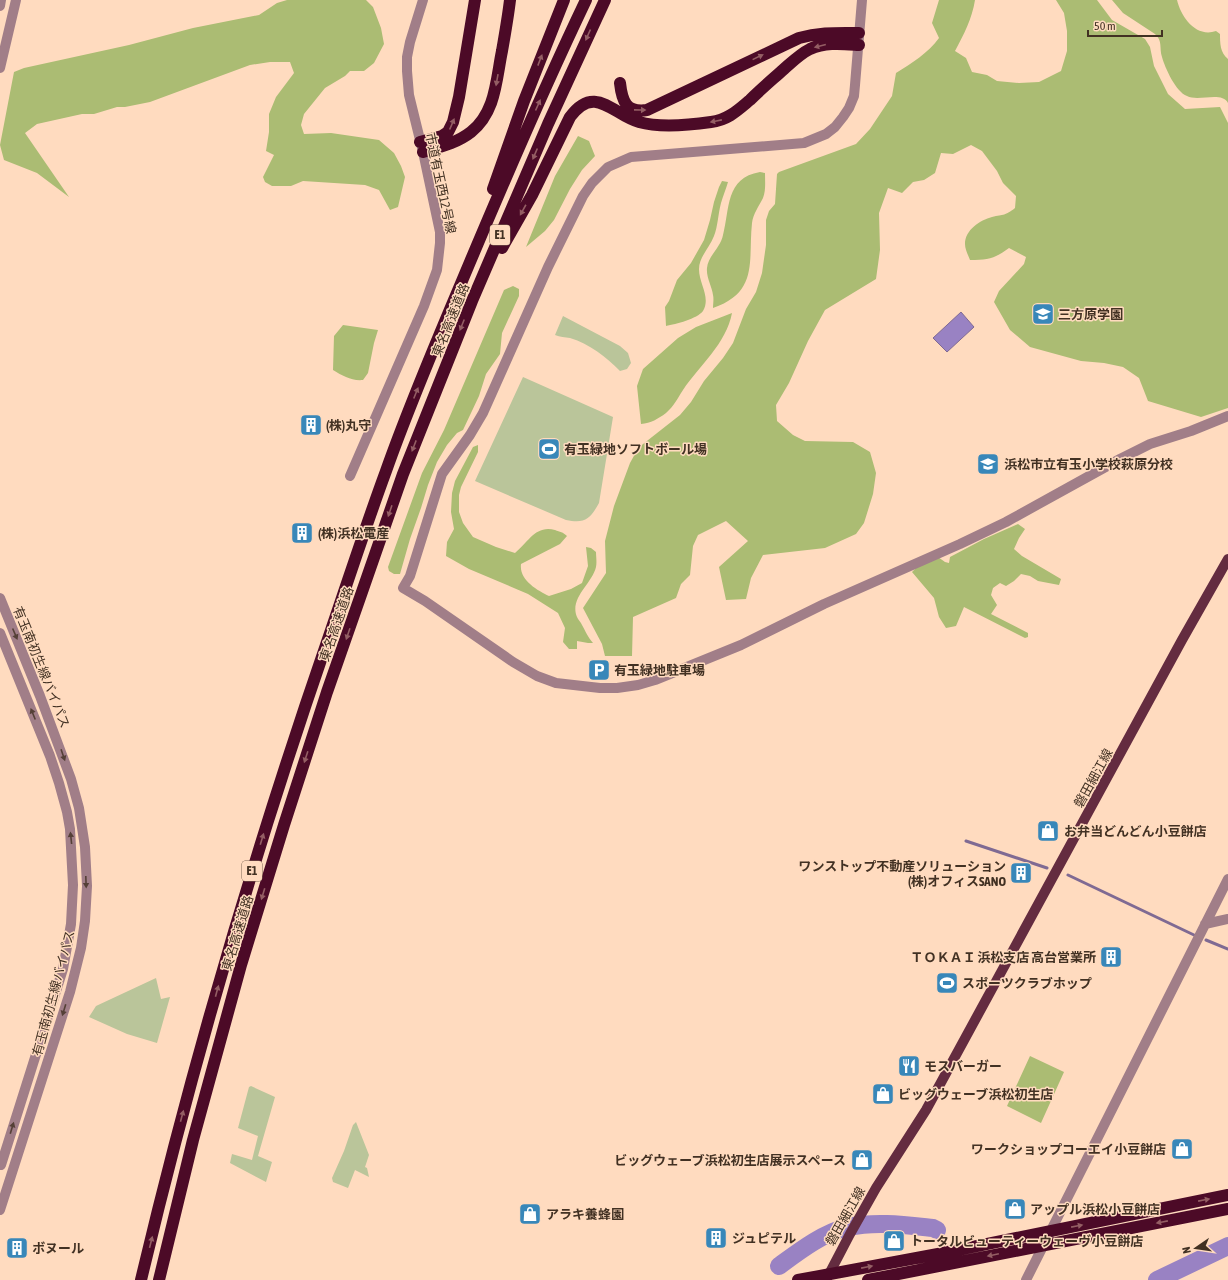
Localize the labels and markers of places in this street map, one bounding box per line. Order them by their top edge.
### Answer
school or university icon: 三方原学園 [1030,301,1056,327]
place label: 三方原学園 [1058,307,1123,322]
building icon: (株)丸守 [298,412,324,438]
place label: (株)丸守 [326,418,371,433]
sports icon: 有玉緑地ソフトボール場 [536,436,562,462]
place label: 有玉緑地ソフトボール場 [564,442,707,457]
school or university icon: 浜松市立有玉小学校萩原分校 [975,451,1001,477]
place label: 浜松市立有玉小学校萩原分校 [1004,457,1173,472]
building icon: (株)浜松電産 [289,520,315,546]
place label: (株)浜松電産 [318,526,389,541]
parking icon: 有玉緑地駐車場 [586,657,612,683]
place label: 有玉緑地駐車場 [614,663,705,678]
shop icon: お弁当どんどん小豆餅店 [1035,818,1061,844]
place label: お弁当どんどん小豆餅店 [1064,824,1207,839]
place label: ワンストップ不動産ソリューション (株)オフィスSANO [799,859,1006,889]
building icon: ワンストップ不動産ソリューション (株)オフィスSANO [1008,860,1034,886]
building icon: ＴＯＫＡＩ 浜松支店 高台営業所 [1098,944,1124,970]
place label: ＴＯＫＡＩ 浜松支店 高台営業所 [910,950,1096,965]
sports icon: スポーツクラブホップ [934,970,960,996]
place label: スポーツクラブホップ [962,976,1092,991]
restaurant icon: モスバーガー [896,1053,922,1079]
place label: モスバーガー [924,1059,1002,1074]
shop icon: ビッグウェーブ浜松初生店 [870,1081,896,1107]
place label: ビッグウェーブ浜松初生店 [898,1087,1053,1102]
shop icon: ワークショップコーエイ小豆餅店 [1169,1136,1195,1162]
place label: ワークショップコーエイ小豆餅店 [971,1142,1166,1157]
shop icon: ビッグウェーブ浜松初生店展示スペース [849,1147,875,1173]
place label: ビッグウェーブ浜松初生店展示スペース [614,1153,846,1168]
shop icon: アップル浜松小豆餅店 [1002,1196,1028,1222]
shop icon: アラキ養蜂園 [517,1201,543,1227]
place label: アップル浜松小豆餅店 [1030,1202,1160,1217]
place label: アラキ養蜂園 [546,1207,624,1222]
building icon: ジュピテル [703,1225,729,1251]
shop icon: トータルビューティーウェーヴ小豆餅店 [881,1228,907,1254]
place label: ジュピテル [732,1231,796,1246]
place label: トータルビューティーウェーヴ小豆餅店 [910,1234,1143,1249]
building icon: ボヌール [4,1235,30,1261]
place label: ボヌール [32,1241,84,1256]

